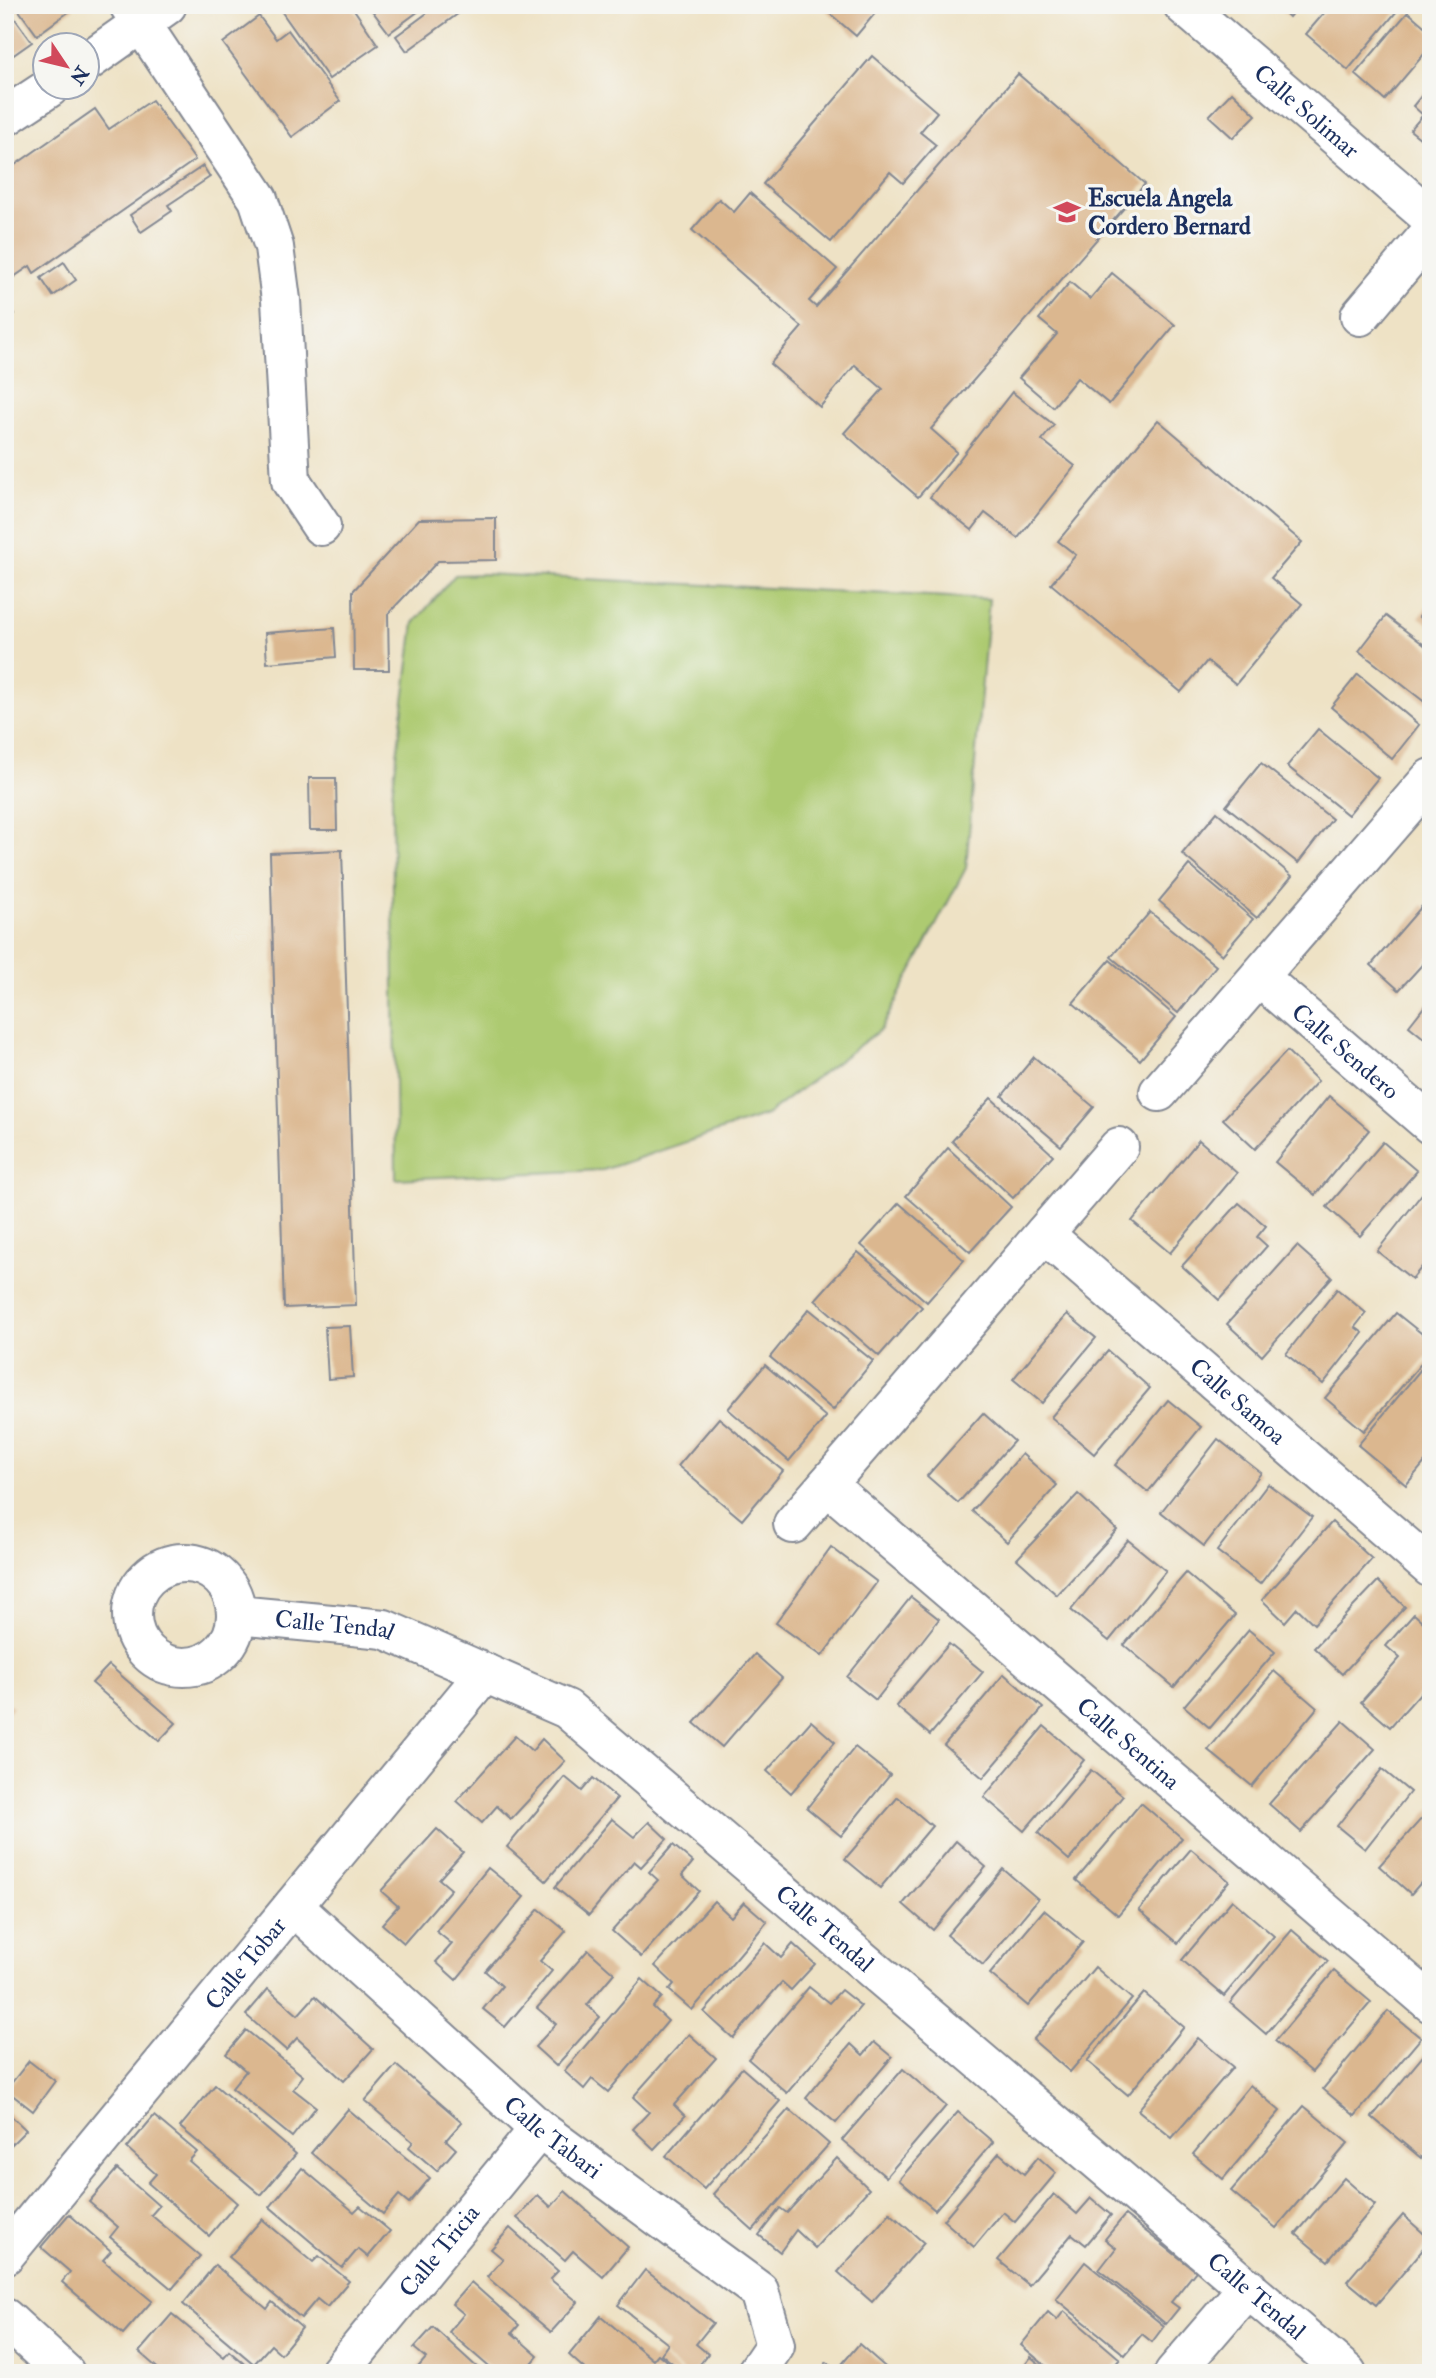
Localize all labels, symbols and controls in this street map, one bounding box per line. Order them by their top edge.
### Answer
north arrow [32,32,102,102]
street label: Calle Solimar [1247,57,1366,165]
text: N [64,61,94,90]
place label: Escuela Angela Cordero Bernard [1088,183,1251,242]
school or university icon: Escuela Angela Cordero Bernard [1052,197,1082,227]
street label: Calle Sendero [1285,996,1406,1106]
street label: Calle Samoa [1183,1351,1293,1452]
street label: Calle Tendal [274,1603,400,1647]
street label: Calle Sentina [1070,1690,1187,1797]
street label: Calle Tendal [769,1878,880,1979]
street label: Calle Tobar [198,1910,293,2016]
street label: Calle Tabari [497,2089,608,2186]
street label: Calle Tricia [392,2197,487,2304]
street label: Calle Tendal [1201,2245,1312,2347]

